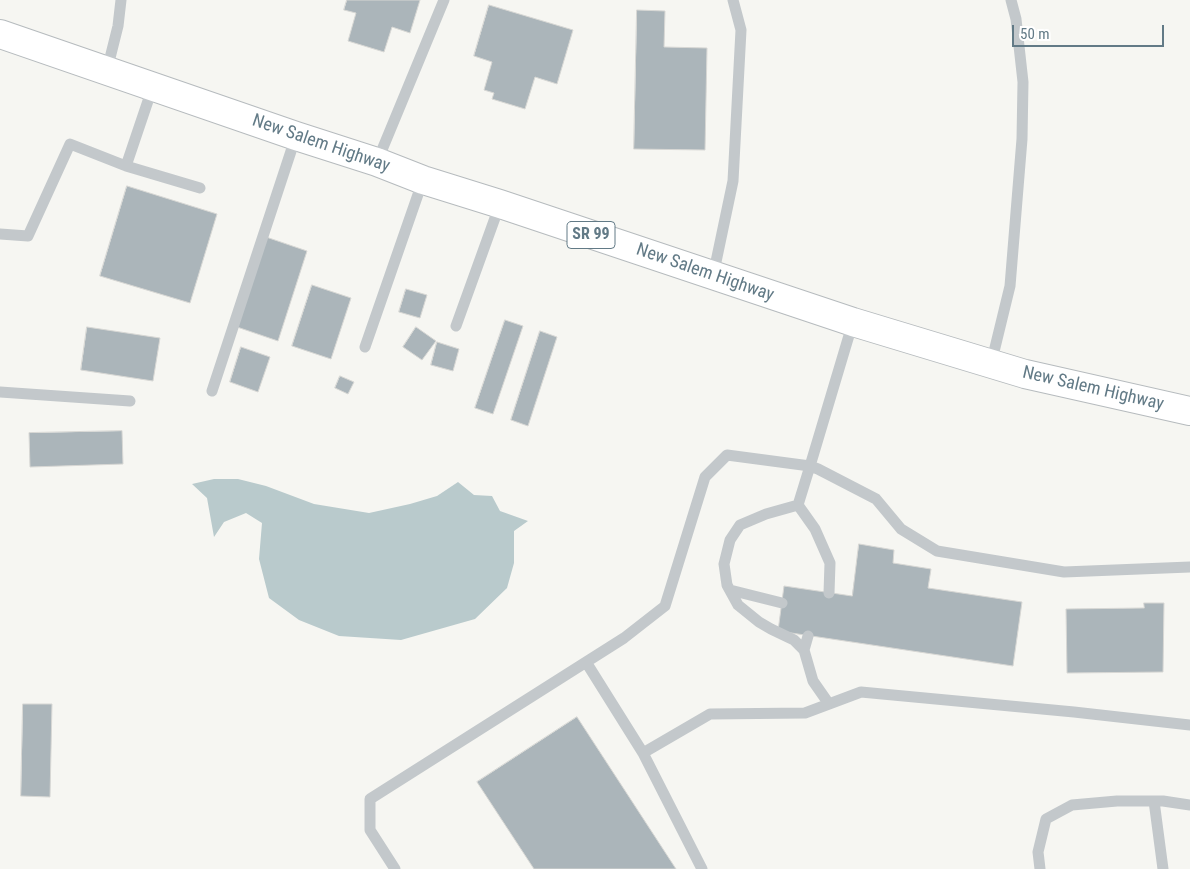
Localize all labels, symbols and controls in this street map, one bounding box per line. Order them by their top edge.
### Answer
scale bar [1015,15,1168,47]
text: 50 m [1020,25,1050,43]
street label: New Salem Highway [249,110,393,178]
road number: SR 99 [567,222,615,248]
street label: New Salem Highway [633,239,777,307]
street label: New Salem Highway [1020,362,1166,416]

